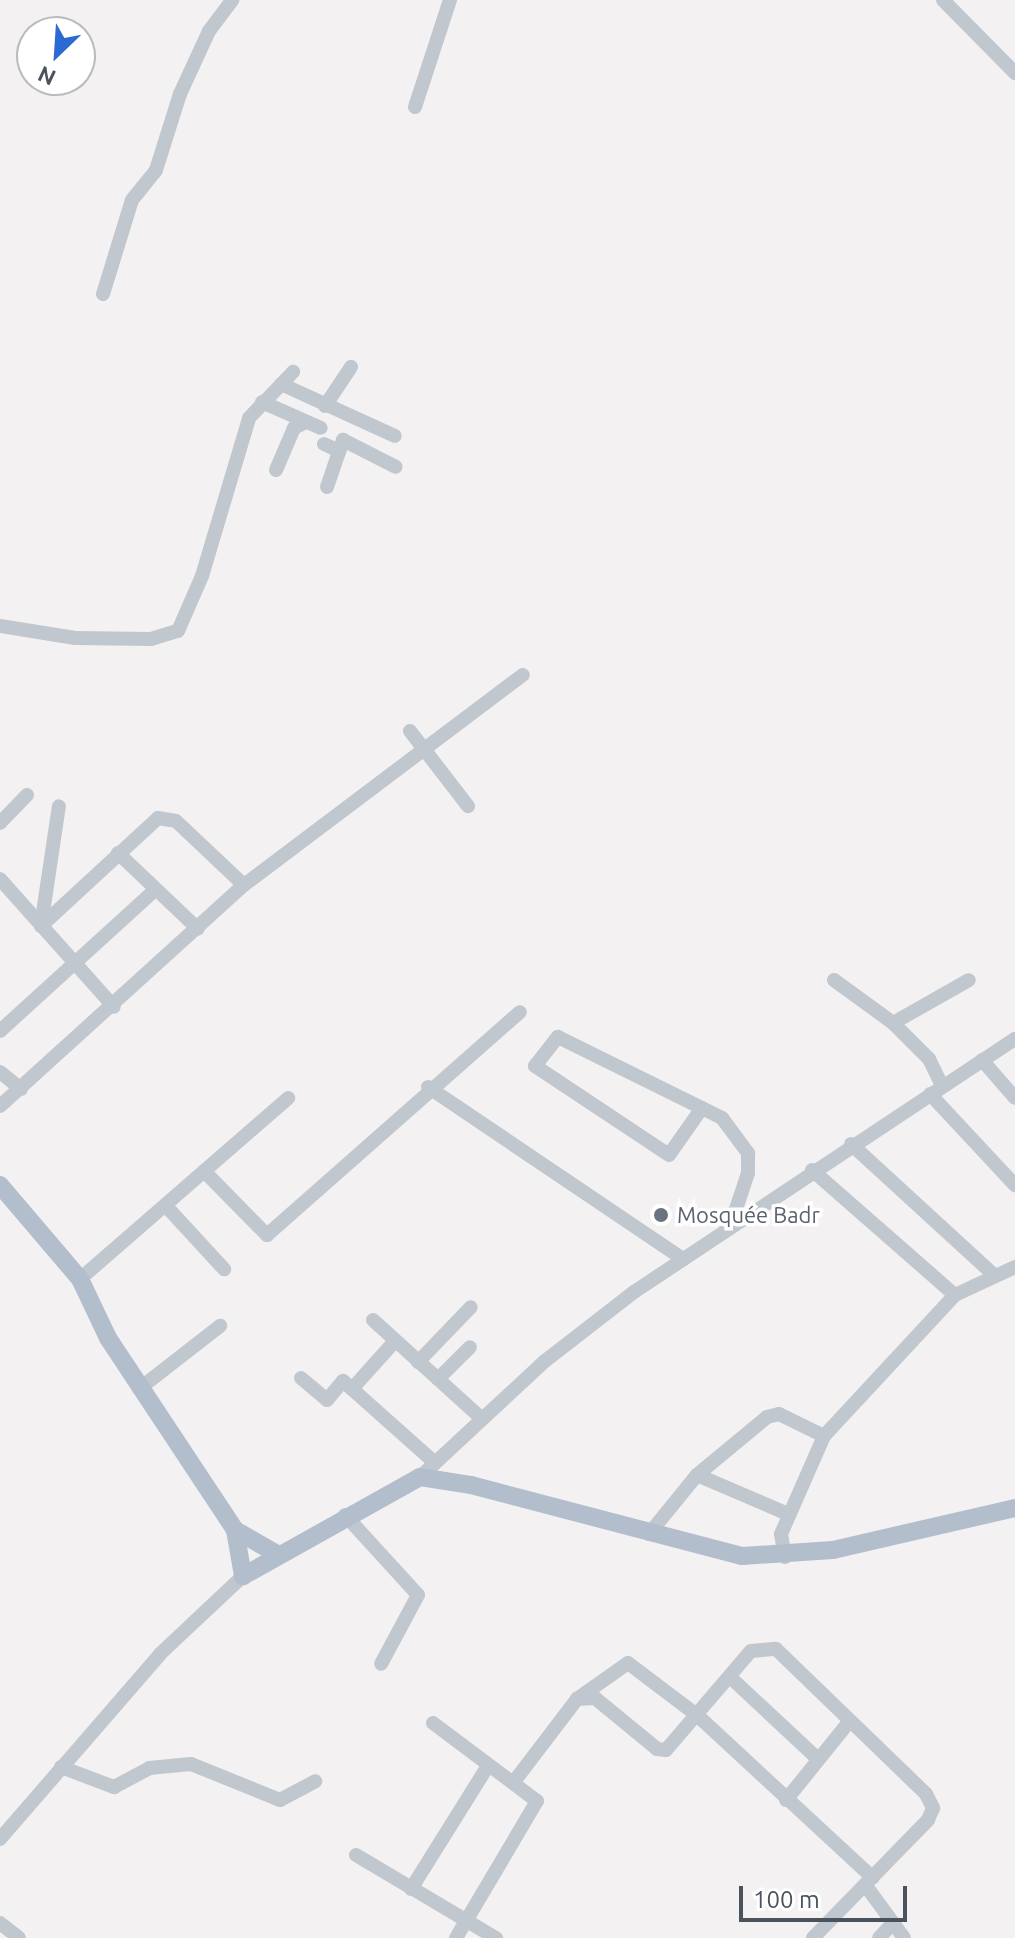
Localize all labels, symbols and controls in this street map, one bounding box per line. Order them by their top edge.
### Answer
north arrow [16,16,96,96]
text: N [34,62,59,91]
place label: Mosquée Badr [677,1202,820,1228]
marker: Mosquée Badr [652,1206,670,1224]
scale bar [743,1870,911,1920]
text: 100 m [753,1886,820,1913]

